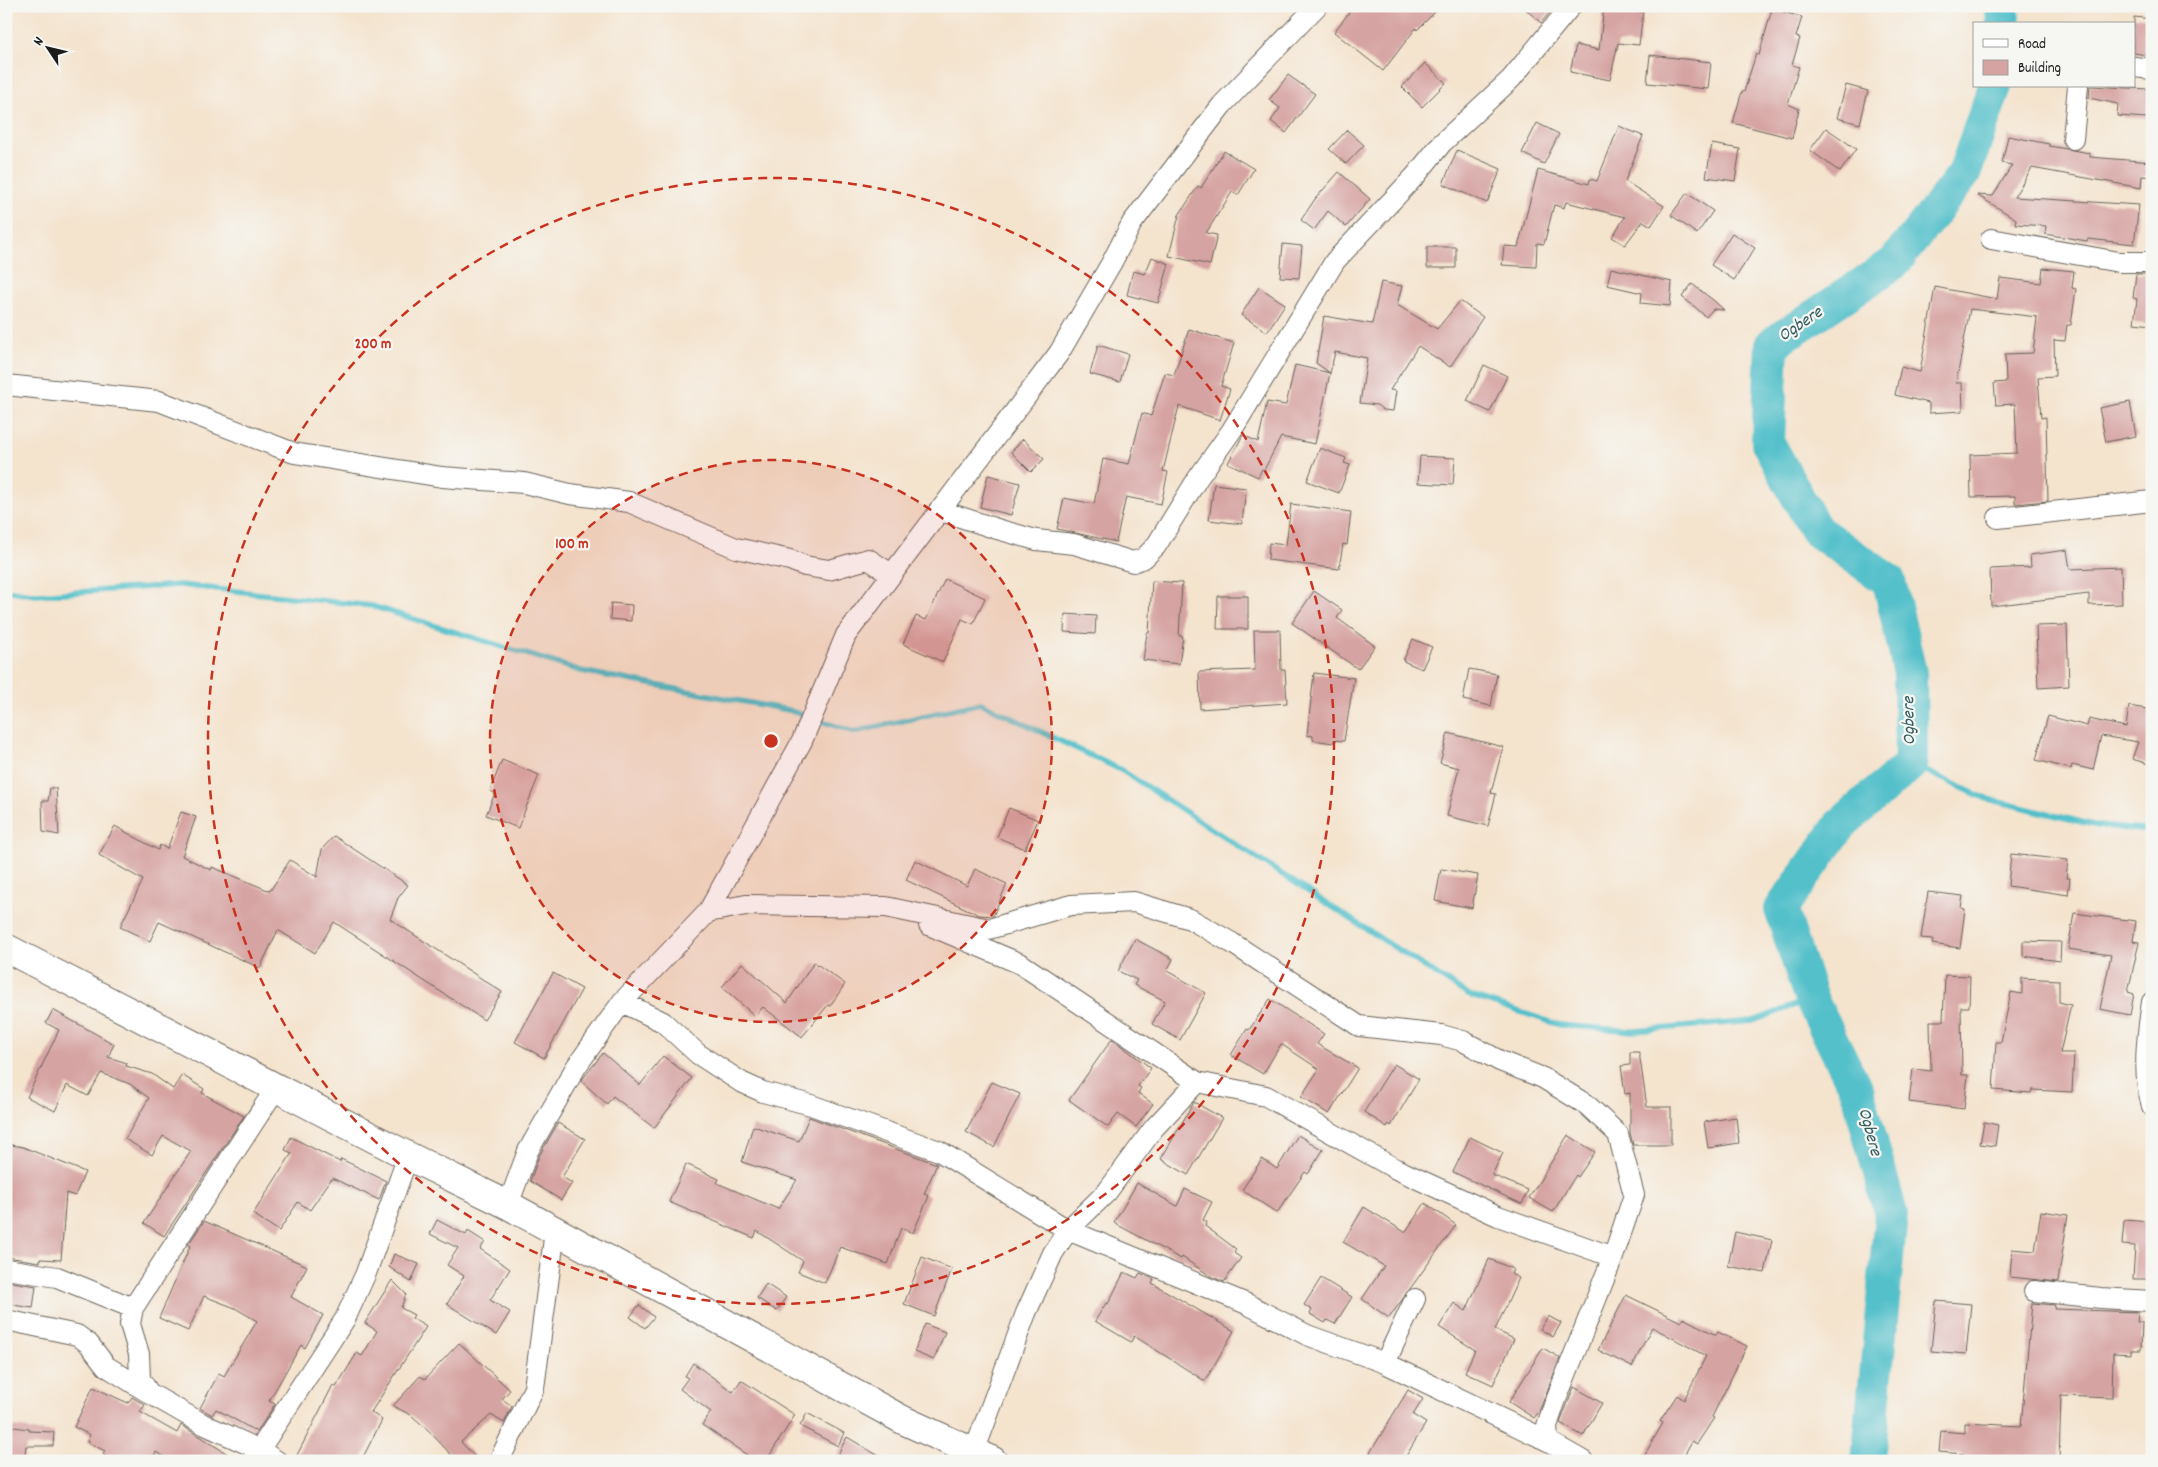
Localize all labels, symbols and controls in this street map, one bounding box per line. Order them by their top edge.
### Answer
north arrow [22,22,72,72]
legend [1973,22,2136,88]
text: N [29,33,49,50]
text: Road [2018,34,2046,56]
text: Building [2018,58,2061,80]
water label: Ogbere [1774,300,1829,349]
text: 200 m [355,334,391,356]
text: 100 m [555,534,589,556]
water label: Ogbere [1897,695,1923,745]
centre of rings [762,732,780,750]
water label: Ogbere [1851,1105,1888,1160]

